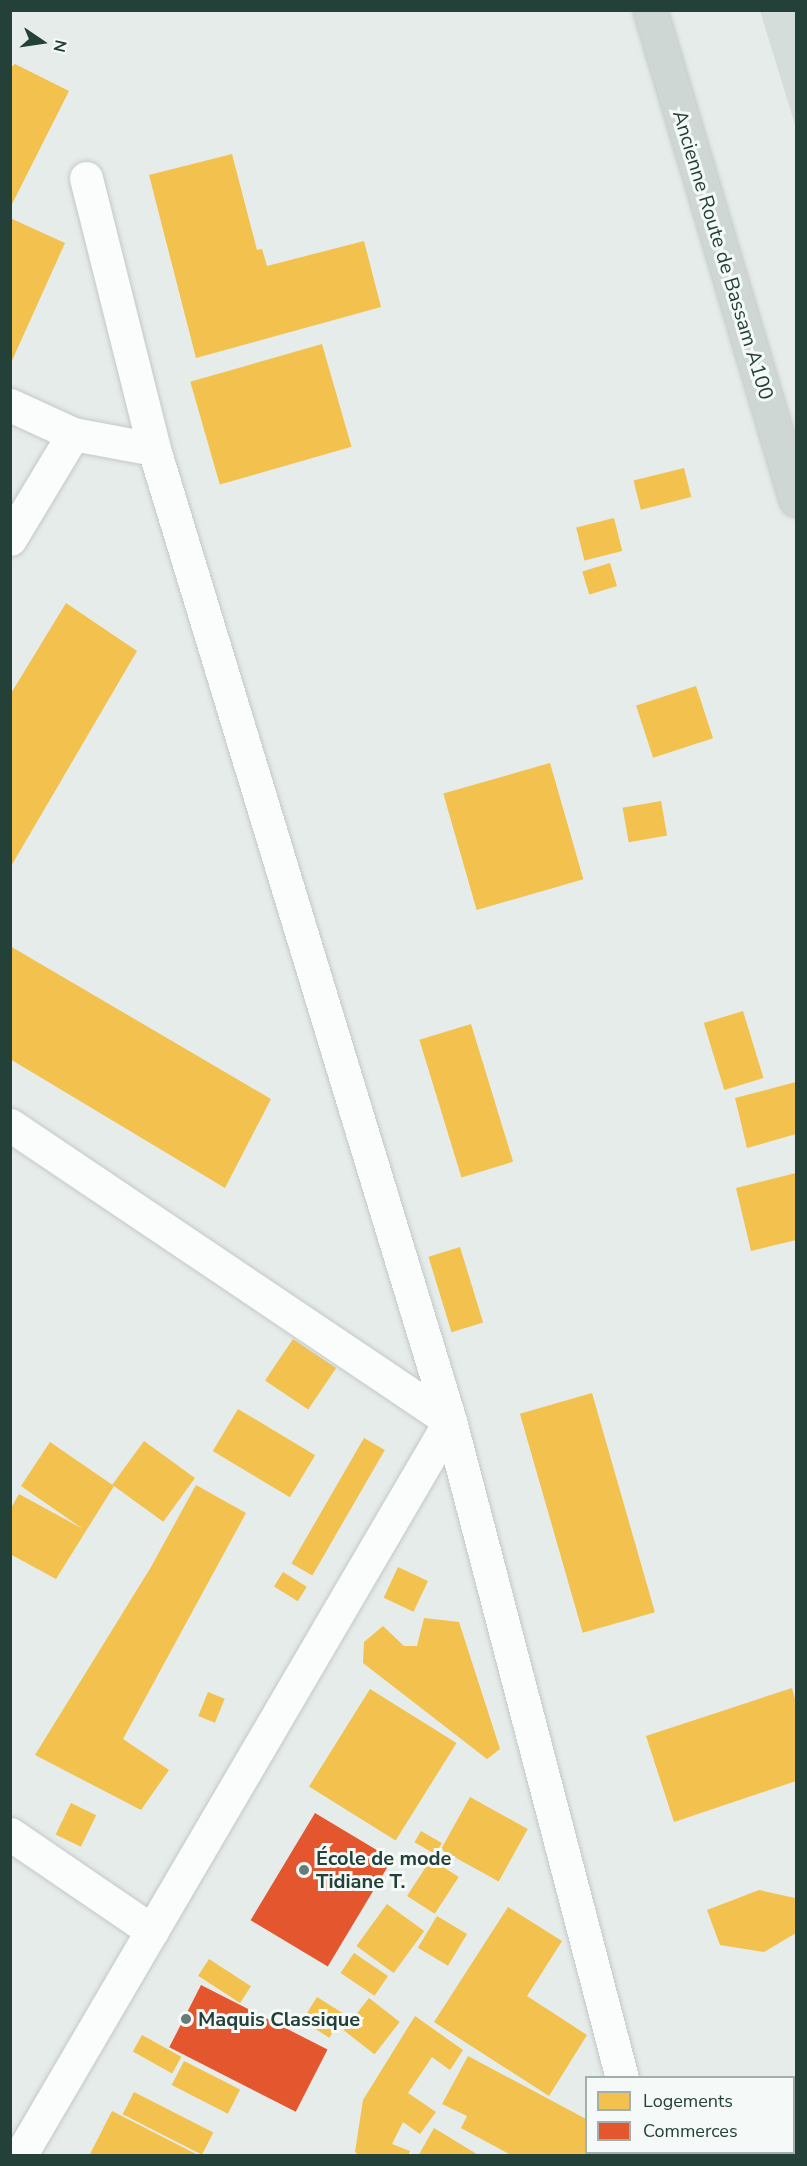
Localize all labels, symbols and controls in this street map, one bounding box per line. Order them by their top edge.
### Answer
north arrow [12,12,72,72]
text: N [47,38,72,54]
street label: Ancienne Route de Bassam A100 [667,107,779,403]
place label: École de mode Tidiane T. [316,1846,451,1893]
marker: École de mode Tidiane T. [297,1863,311,1877]
place label: Maquis Classique [198,2007,360,2031]
marker: Maquis Classique [179,2012,193,2026]
legend [585,2076,795,2154]
text: Logements [643,2089,733,2113]
text: Commerces [643,2119,738,2143]

